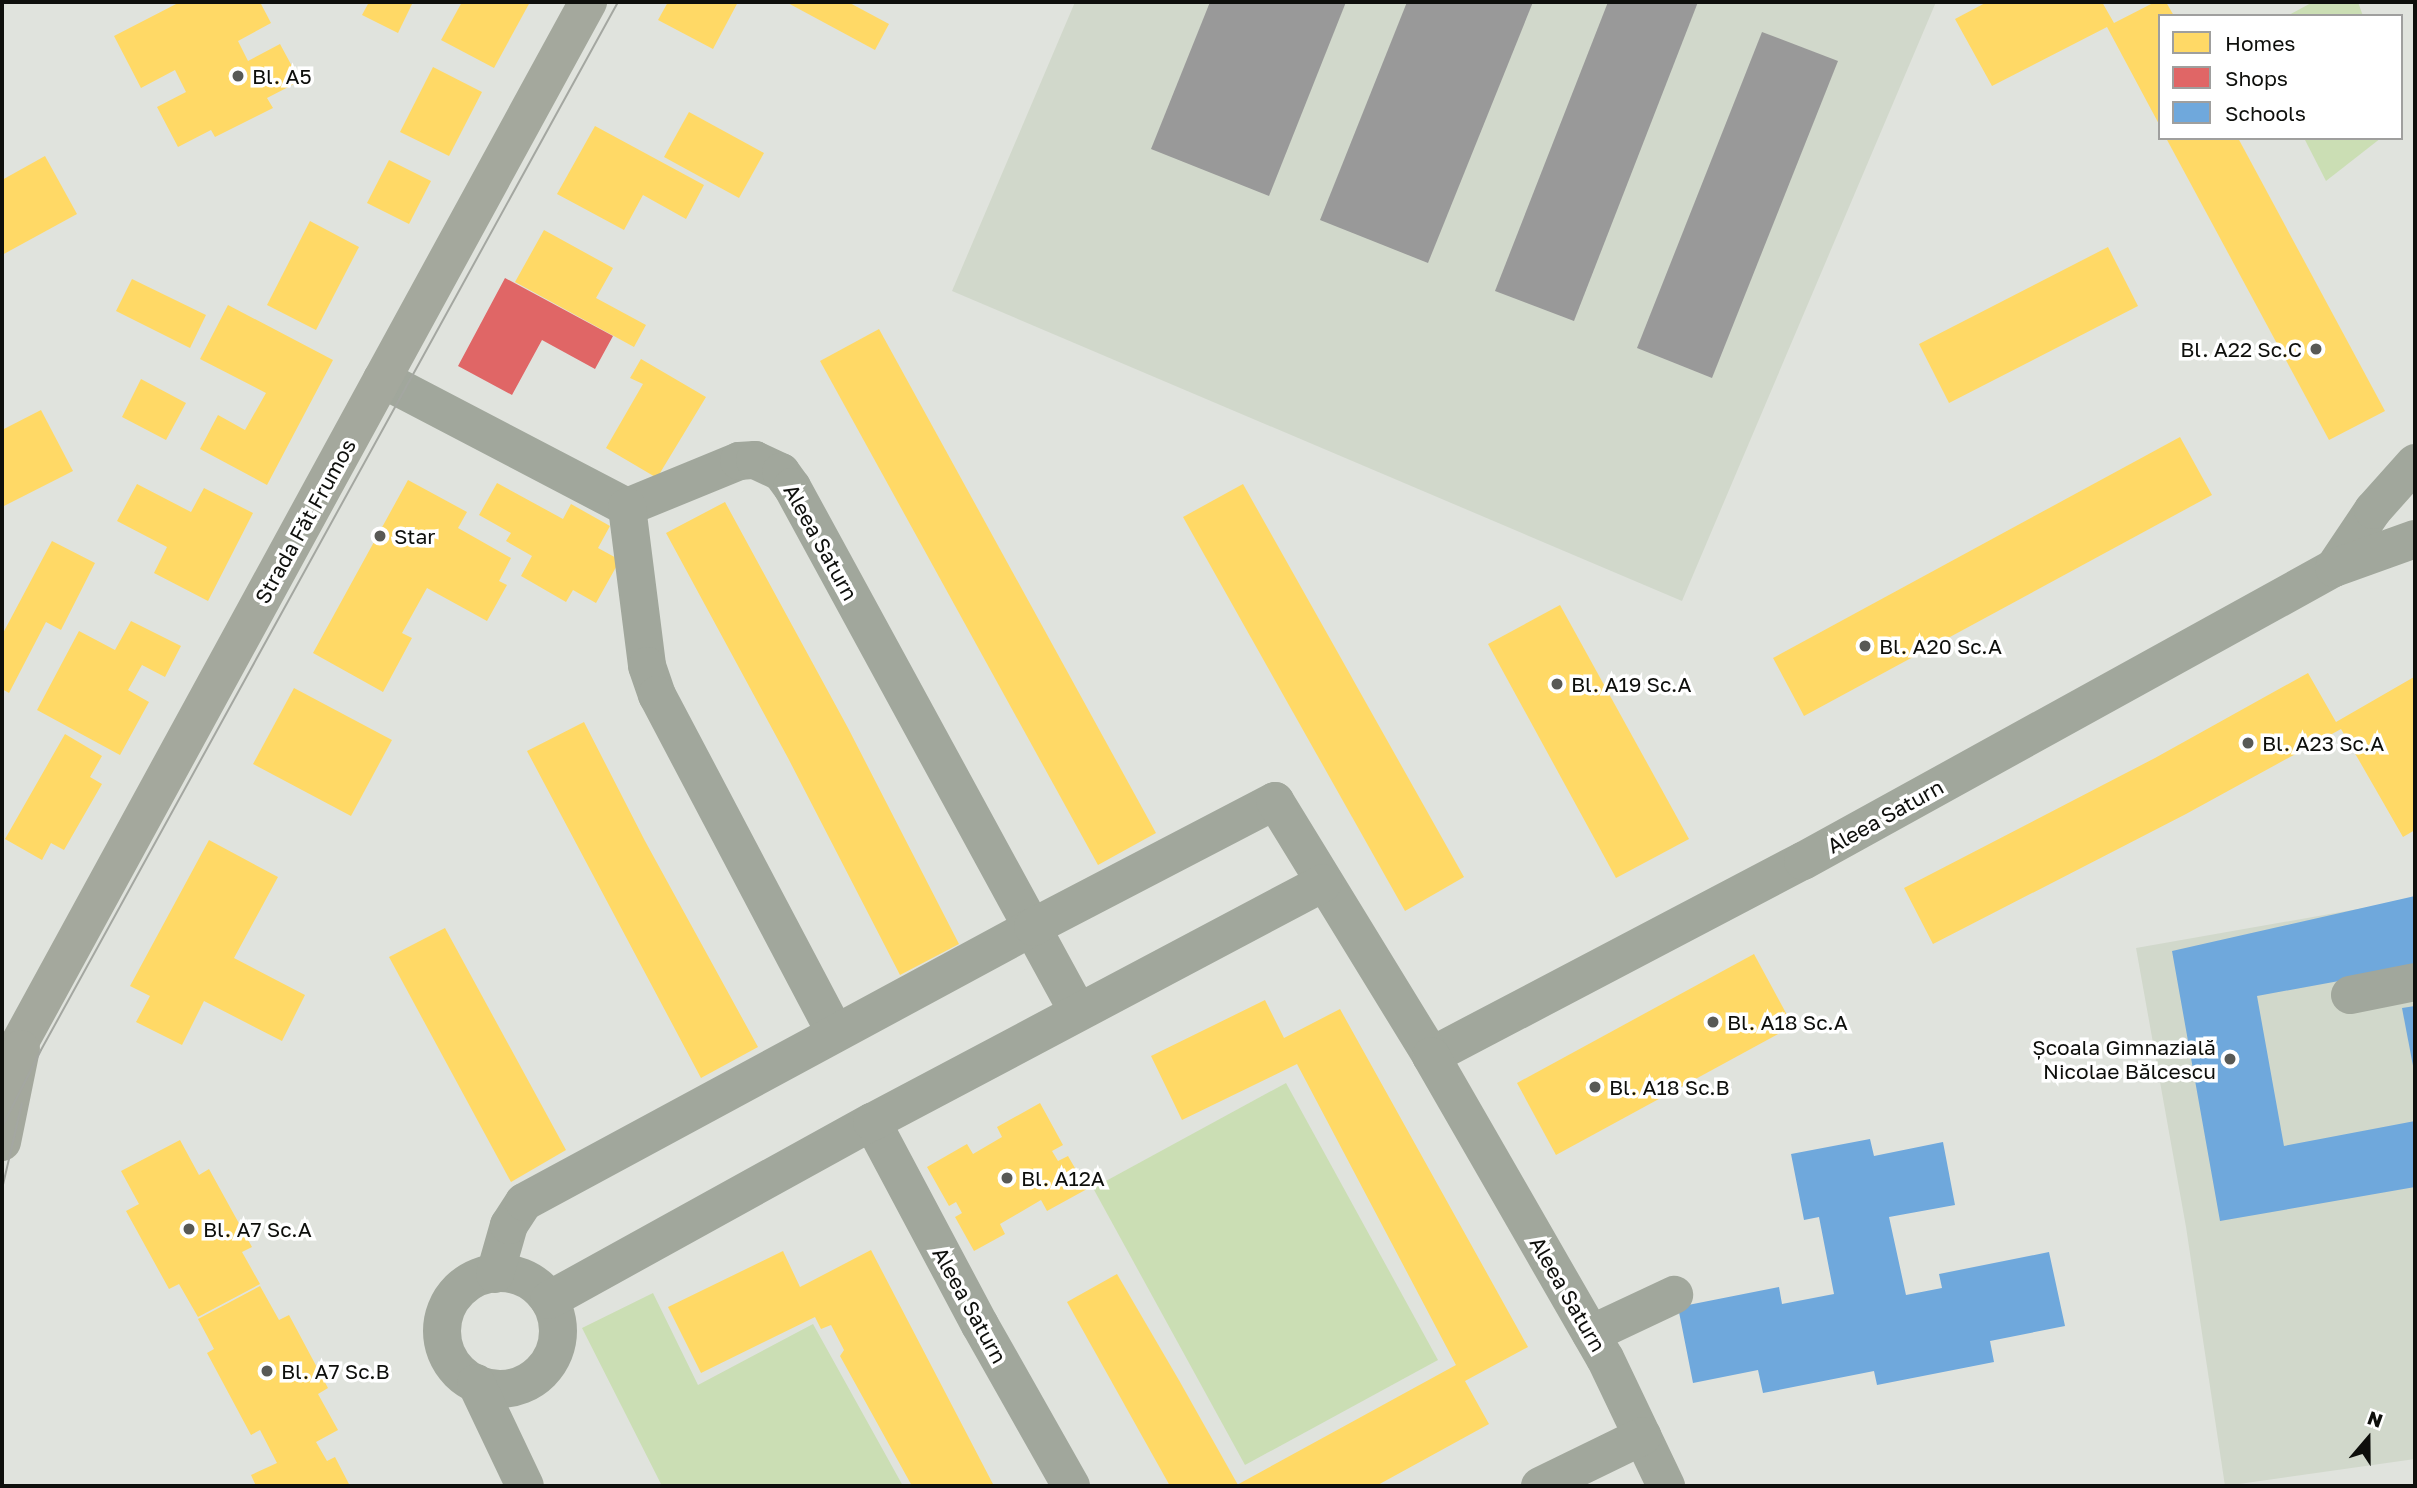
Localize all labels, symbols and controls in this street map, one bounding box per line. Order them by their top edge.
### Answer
legend [2158,14,2403,140]
text: Homes [2225,30,2295,56]
place label: Bl. A5 [252,63,312,89]
text: Shops [2225,65,2288,91]
marker: Bl. A5 [230,68,246,84]
text: Schools [2225,100,2306,126]
place label: Bl. A22 Sc.C [2180,336,2302,362]
marker: Bl. A22 Sc.C [2308,341,2324,357]
street label: Strada Făt Frumos [249,434,361,608]
street label: Aleea Saturn [779,480,863,604]
place label: Star [394,523,435,549]
marker: Star [372,528,388,544]
place label: Bl. A20 Sc.A [1879,633,2002,659]
marker: Bl. A20 Sc.A [1857,638,1873,654]
place label: Bl. A19 Sc.A [1571,671,1692,697]
marker: Bl. A19 Sc.A [1549,676,1565,692]
place label: Bl. A23 Sc.A [2262,730,2384,756]
marker: Bl. A23 Sc.A [2240,735,2256,751]
street label: Aleea Saturn [1823,774,1947,858]
place label: Bl. A18 Sc.A [1727,1009,1848,1035]
marker: Bl. A18 Sc.A [1705,1014,1721,1030]
place label: Școala Gimnazială Nicolae Bălcescu [2032,1034,2216,1084]
marker: Școala Gimnazială Nicolae Bălcescu [2222,1051,2238,1067]
place label: Bl. A18 Sc.B [1609,1074,1730,1100]
marker: Bl. A18 Sc.B [1587,1079,1603,1095]
place label: Bl. A12A [1021,1165,1105,1191]
marker: Bl. A12A [999,1170,1015,1186]
place label: Bl. A7 Sc.A [203,1216,312,1242]
marker: Bl. A7 Sc.A [181,1221,197,1237]
street label: Aleea Saturn [1525,1232,1611,1356]
street label: Aleea Saturn [928,1243,1012,1367]
place label: Bl. A7 Sc.B [281,1358,390,1384]
marker: Bl. A7 Sc.B [259,1363,275,1379]
north arrow [2333,1404,2403,1474]
text: N [2365,1406,2386,1432]

